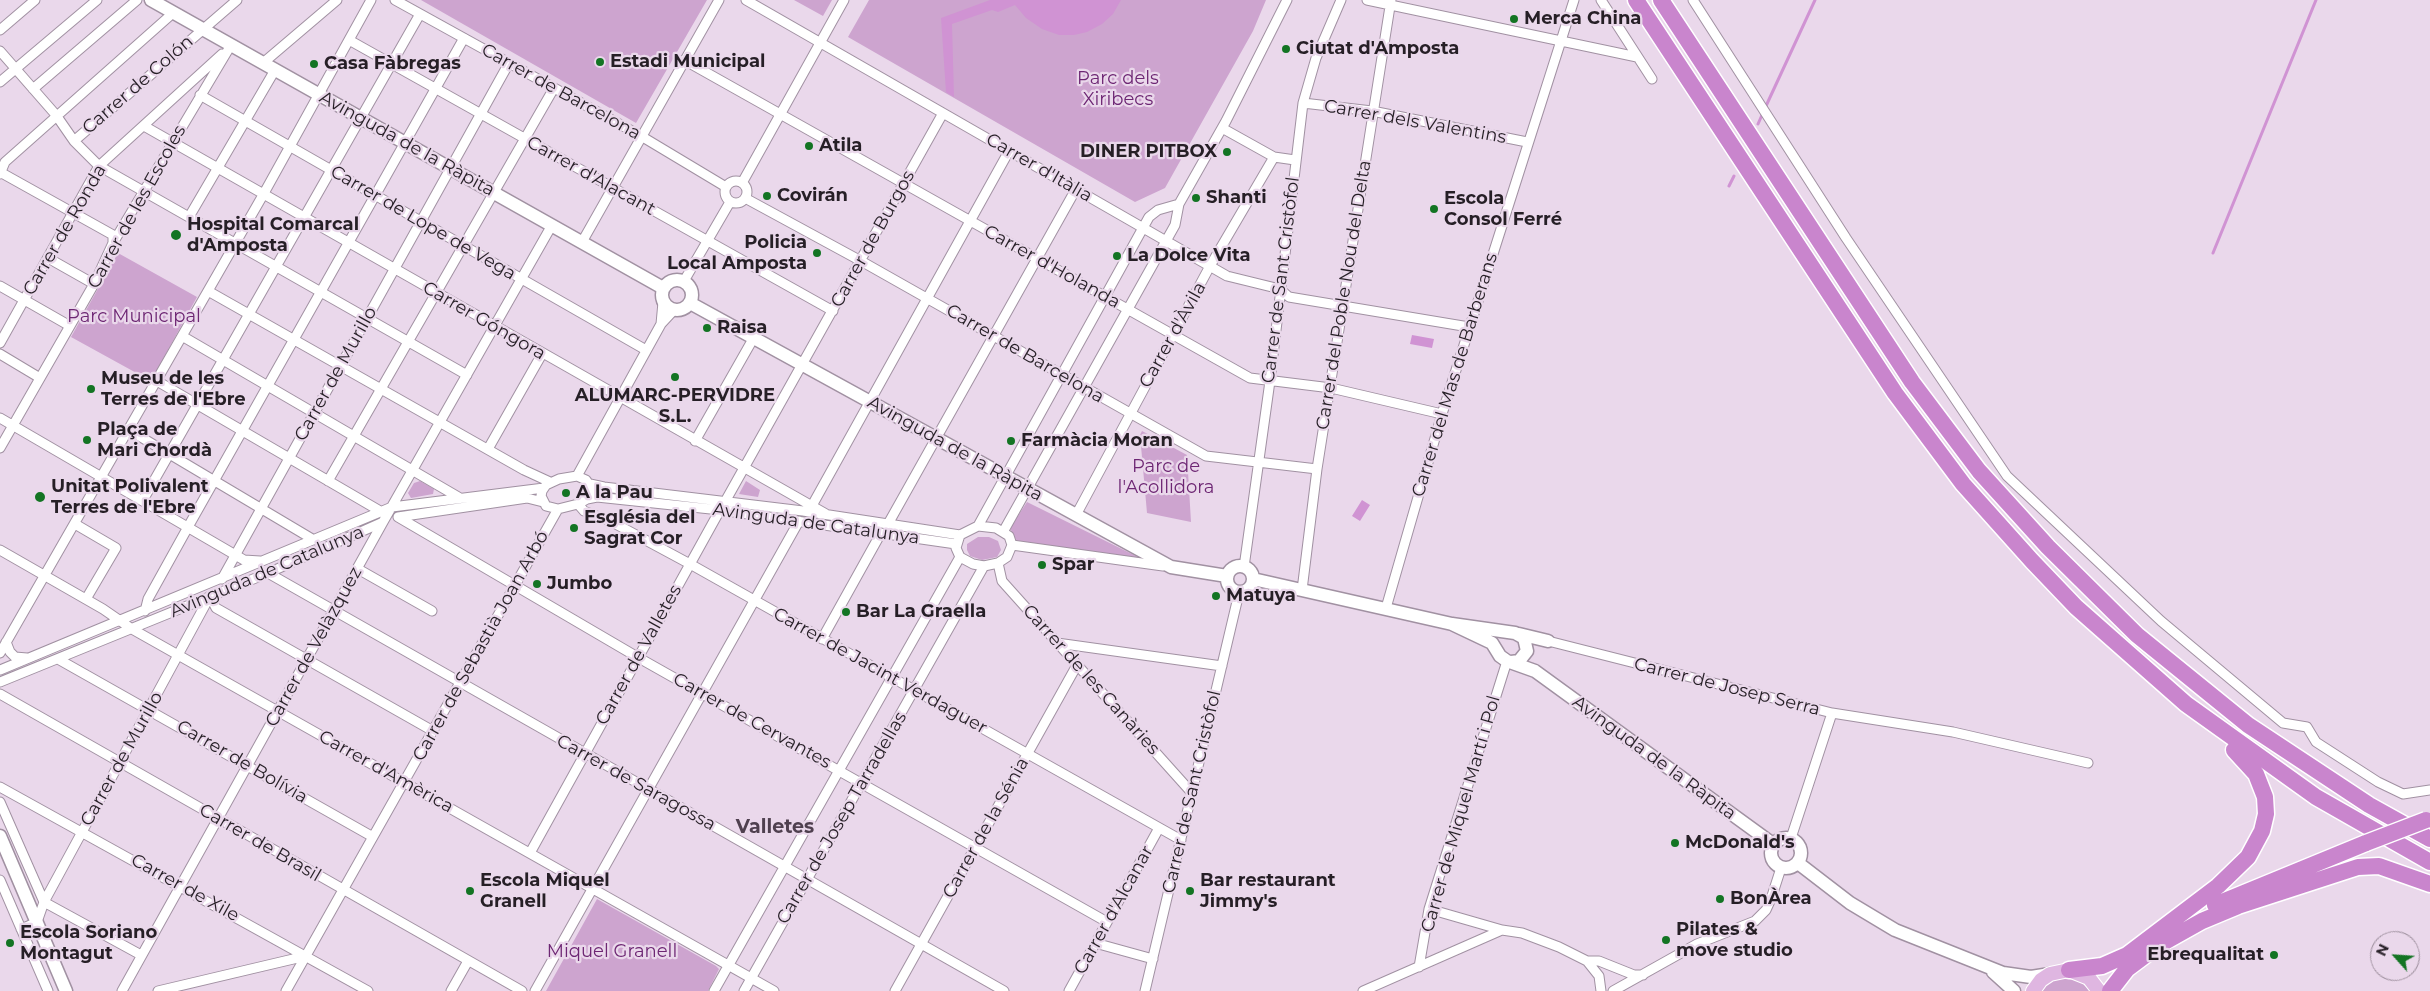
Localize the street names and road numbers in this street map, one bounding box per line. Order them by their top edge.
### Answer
street label: Carrer de Colón [78,31,198,139]
street label: Carrer de Barcelona [478,39,644,145]
street label: Avinguda de la Ràpita [316,87,498,201]
street label: Carrer dels Valentins [1322,95,1508,149]
street label: Carrer de les Escoles [83,121,191,293]
street label: Carrer d'Itàlia [982,129,1096,207]
street label: Carrer d'Alacant [523,132,659,220]
street label: Carrer del Poble Nou del Delta [1312,159,1376,431]
street label: Carrer de Ronda [19,161,111,299]
street label: Carrer de Lope de Vega [326,161,520,285]
street label: Carrer de Burgos [826,167,920,311]
street label: Carrer de Sant Cristòfol [1258,176,1304,384]
street label: Carrer d'Holanda [980,221,1124,313]
street label: Carrer del Mas de Barberans [1408,250,1502,500]
street label: Carrer Góngora [419,277,549,365]
street label: Carrer d'Àvila [1135,278,1211,392]
street label: Carrer de Barcelona [942,300,1108,408]
street label: Carrer de Murillo [290,303,382,445]
street label: Avinguda de la Ràpita [864,392,1046,506]
street label: Avinguda de Catalunya [711,499,921,549]
street label: Avinguda de Catalunya [167,521,367,623]
street label: Carrer de Sebastià Joan Arbó [409,527,553,765]
street label: Carrer de Velàzquez [261,563,367,731]
street label: Carrer de Valletes [591,581,687,729]
street label: Carrer de les Canàries [1018,600,1164,760]
street label: Carrer de Jacint Verdaguer [769,603,991,739]
street label: Carrer de Josep Serra [1632,653,1822,721]
street label: Carrer de Cervantes [669,669,835,773]
street label: Carrer de Murillo [76,688,168,830]
street label: Carrer de Sant Cristòfol [1158,688,1226,896]
street label: Avinguda de la Ràpita [1568,691,1740,825]
street label: Carrer de Miquel Martí i Pol [1417,693,1505,935]
street label: Carrer de Josep Tarradellas [772,708,912,928]
street label: Carrer de Bolívia [173,716,311,808]
street label: Carrer d'Amèrica [315,726,457,818]
street label: Carrer de Saragossa [553,730,719,836]
street label: Carrer de la Sénia [938,754,1034,902]
street label: Carrer de Brasil [195,799,325,887]
street label: Carrer d'Alcanar [1070,842,1158,978]
street label: Carrer de Xile [127,849,243,927]

